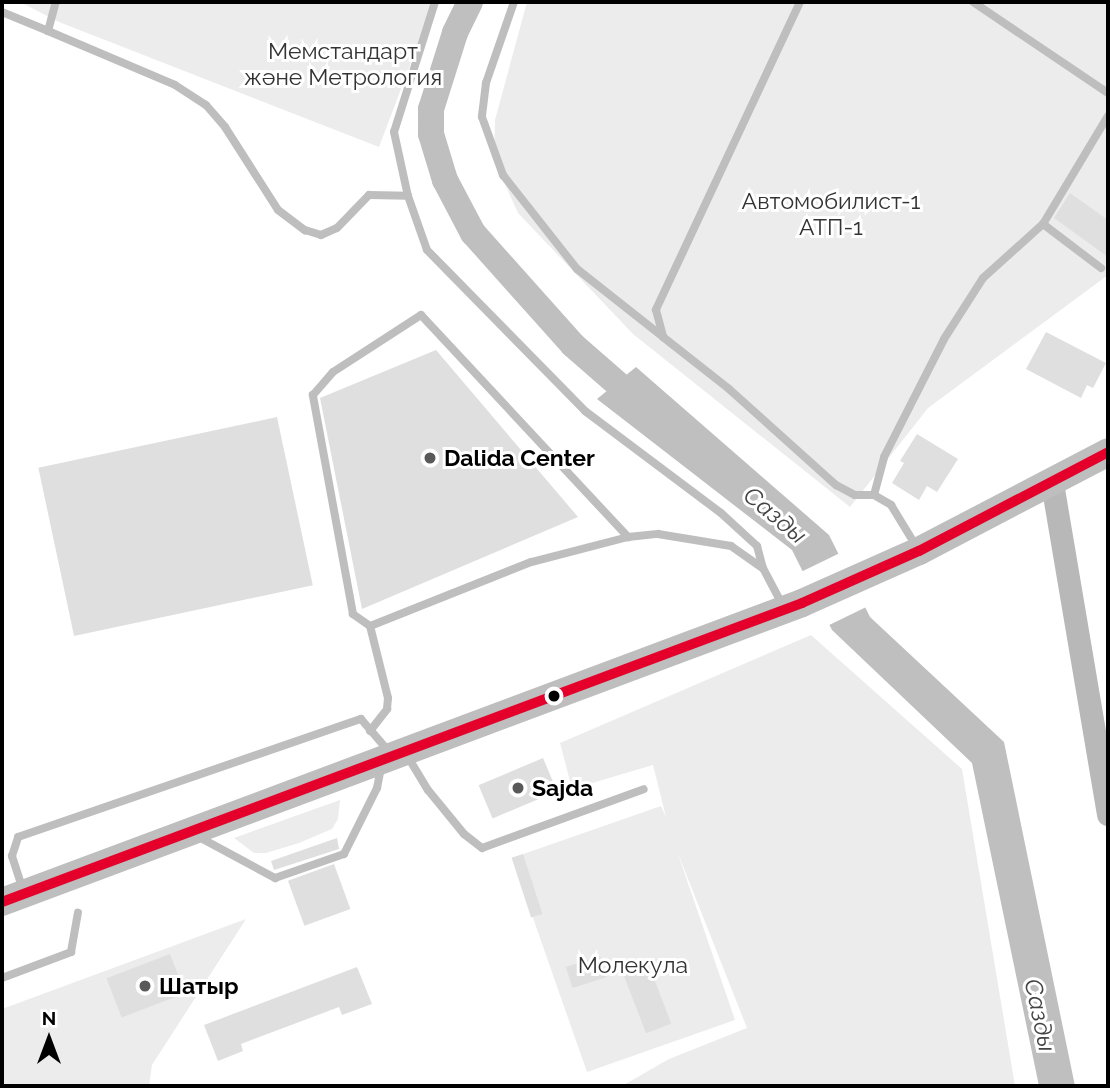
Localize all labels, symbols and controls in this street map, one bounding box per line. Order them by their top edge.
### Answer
park label: Мемстандарт және Метрология [244,37,442,91]
park label: Автомобилист-1 АТП-1 [742,187,920,241]
place label: Dalida Center [444,444,595,472]
marker: Dalida Center [422,450,438,466]
water label: Сазды [738,480,812,550]
unlabelled marker [547,689,561,703]
place label: Sajda [532,774,593,802]
marker: Sajda [510,780,526,796]
park label: Молекула [578,951,688,979]
place label: Шатыр [159,972,238,1000]
water label: Сазды [1018,976,1062,1054]
marker: Шатыр [137,978,153,994]
north arrow [14,1004,84,1074]
text: N [42,1007,56,1029]

